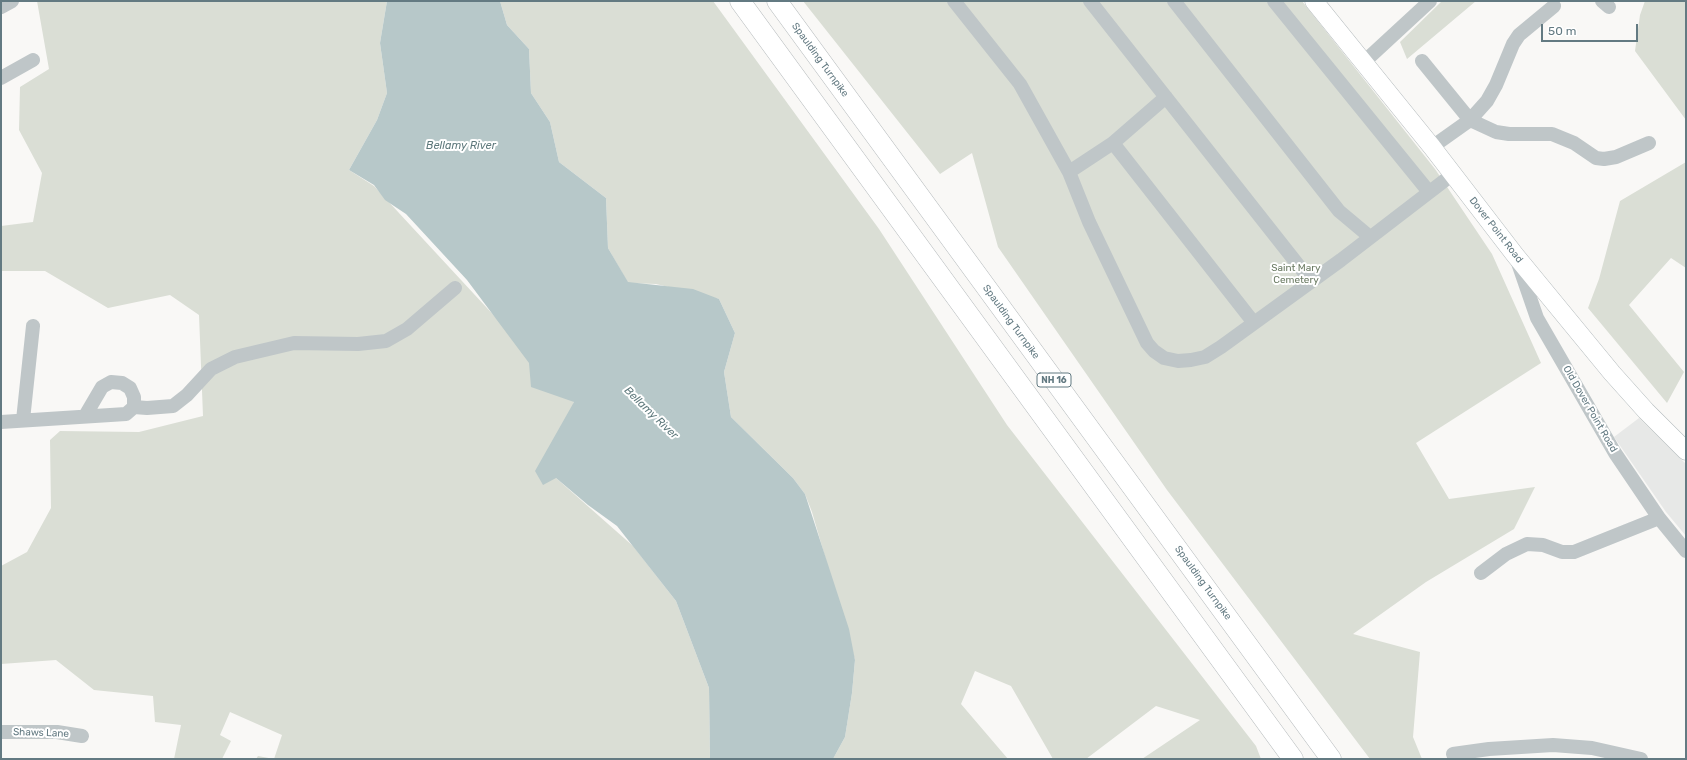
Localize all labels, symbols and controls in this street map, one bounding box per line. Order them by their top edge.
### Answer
scale bar [1543,16,1640,42]
street label: Spaulding Turnpike [789,21,851,99]
text: 50 m [1548,24,1576,38]
water label: Bellamy River [426,139,496,153]
street label: Dover Point Road [1467,195,1525,265]
park label: Saint Mary Cemetery [1271,262,1321,286]
street label: Spaulding Turnpike [980,283,1042,361]
street label: Old Dover Point Road [1560,364,1620,454]
road number: NH 16 [1037,373,1071,387]
water label: Bellamy River [621,384,681,442]
street label: Spaulding Turnpike [1172,544,1234,622]
street label: Shaws Lane [13,726,69,740]

